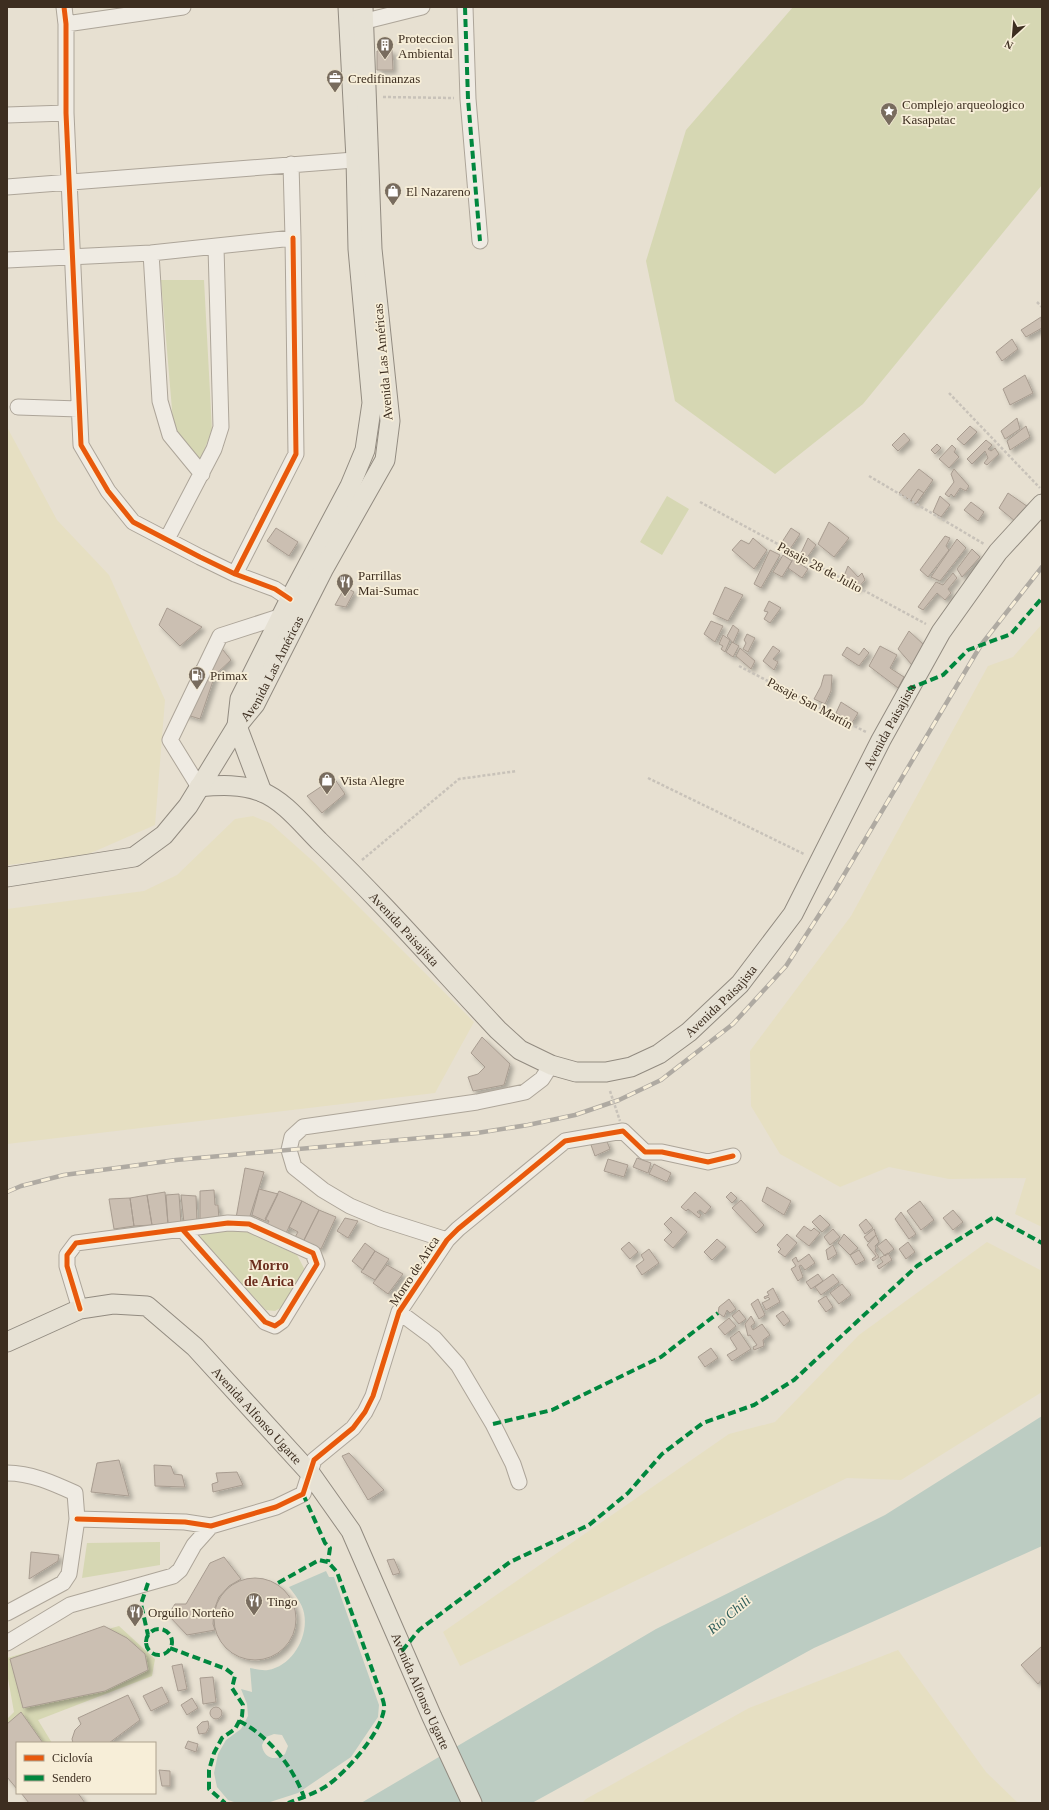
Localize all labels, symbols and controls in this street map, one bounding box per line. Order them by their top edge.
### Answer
north arrow [993,16,1033,56]
place label: Proteccion Ambiental [398,31,454,61]
building icon: Proteccion Ambiental [375,35,395,60]
text: N [1002,38,1015,52]
office icon: Credifinanzas [325,68,345,93]
place label: Credifinanzas [348,71,420,86]
place label: Complejo arqueologico Kasapatac [902,97,1024,127]
place icon: Complejo arqueologico Kasapatac [879,101,899,126]
shop icon: El Nazareno [383,181,403,206]
place label: El Nazareno [406,184,471,199]
street label: Avenida Las Américas [370,303,396,421]
street label: Pasaje 28 de Julio [775,538,865,596]
place label: Parrillas Mai-Sumac [358,568,419,598]
restaurant icon: Parrillas Mai-Sumac [335,572,355,597]
street label: Avenida Las Américas [237,613,306,724]
fuel station icon: Primax [187,665,207,690]
place label: Primax [210,668,248,683]
street label: Pasaje San Martín [765,674,856,732]
street label: Avenida Paisajista [860,681,918,772]
shop icon: Vista Alegre [317,770,337,795]
place label: Vista Alegre [340,773,405,788]
street label: Avenida Paisajista [366,889,443,969]
street label: Avenida Paisajista [681,962,760,1040]
street label: Morro de Arica [386,1233,442,1309]
district label: Morro de Arica [244,1258,294,1289]
street label: Avenida Alfonso Ugarte [209,1364,305,1467]
restaurant icon: Tingo [244,1591,264,1616]
water label: Río Chili [704,1593,753,1638]
place label: Tingo [267,1594,298,1609]
restaurant icon: Orgullo Norteño [125,1602,145,1627]
place label: Orgullo Norteño [148,1605,234,1620]
street label: Avenida Alfonso Ugarte [389,1630,454,1752]
legend [16,1742,156,1794]
text: Ciclovía [52,1751,93,1765]
text: Sendero [52,1771,91,1785]

